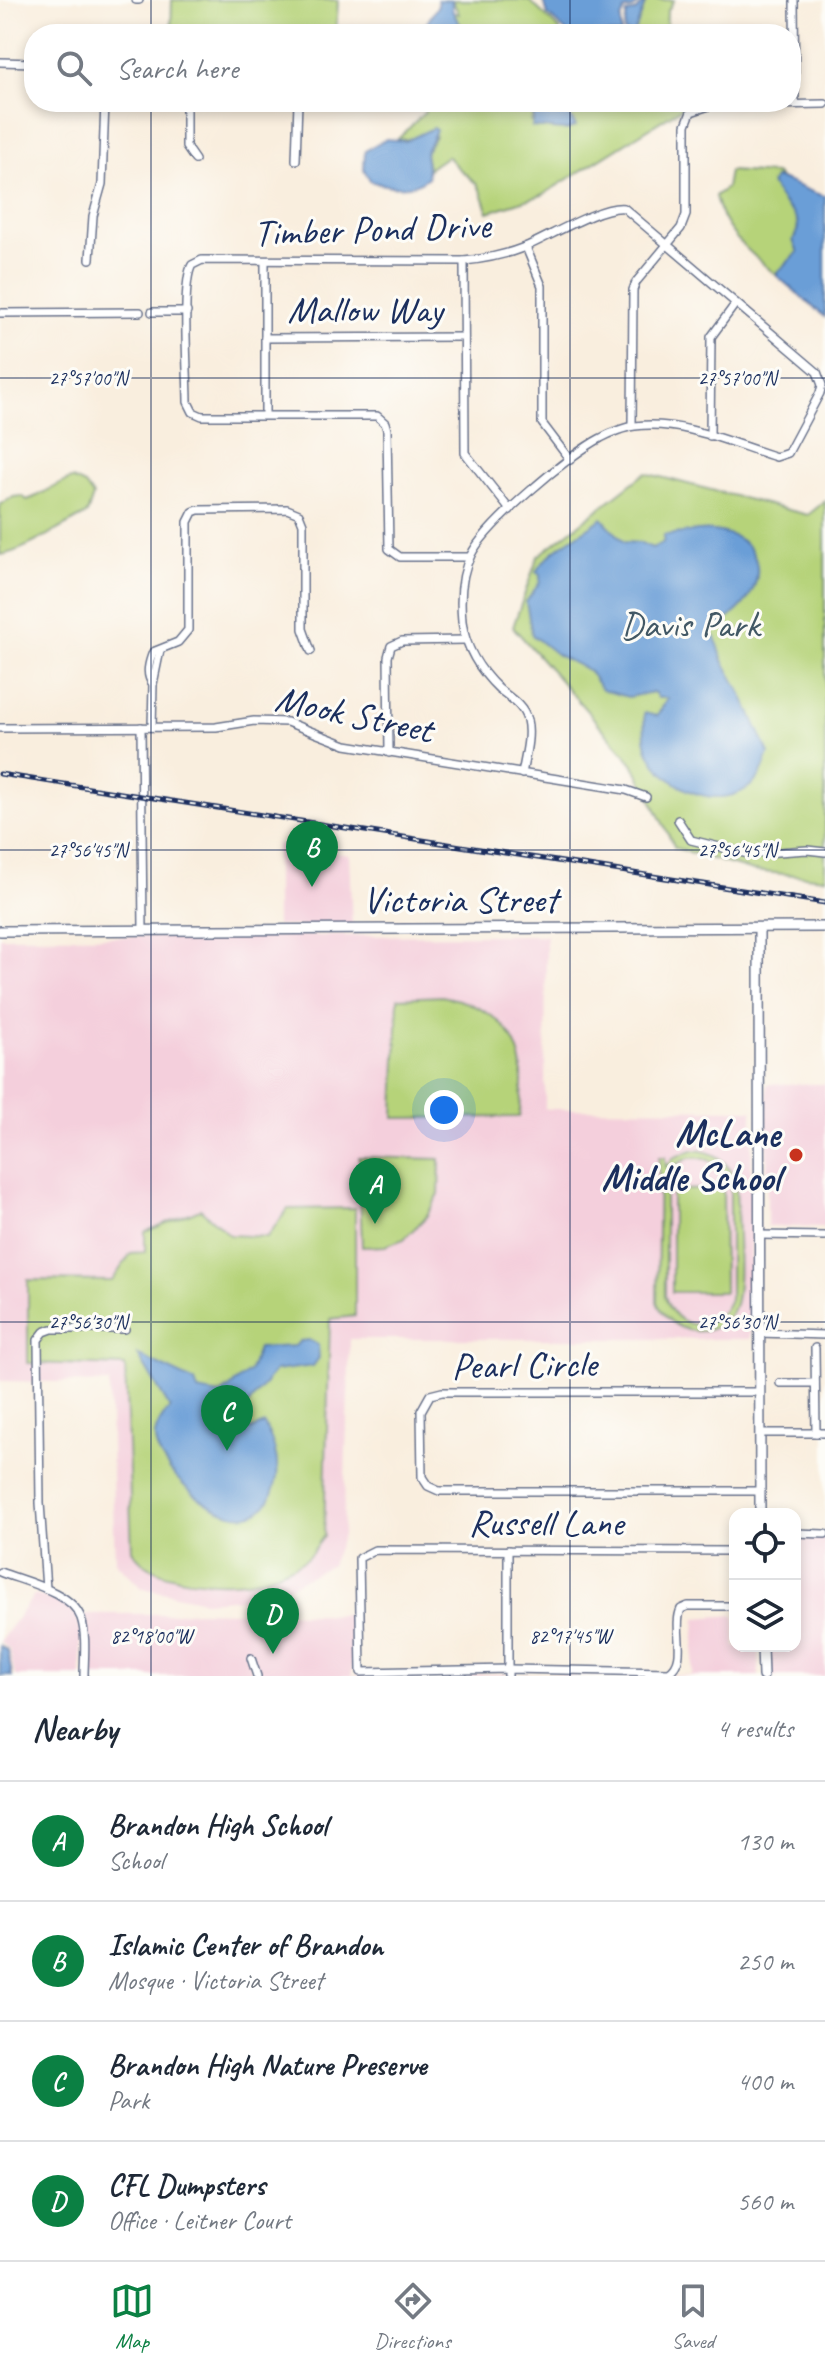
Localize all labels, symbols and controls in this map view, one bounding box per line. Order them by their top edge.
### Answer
search box [24,24,801,112]
icon: search [52,46,96,90]
text: Search here [116,49,238,87]
street label: Timber Pond Drive [253,201,494,257]
street label: Mallow Way [288,286,446,333]
text: 27°57'00"N [49,366,130,391]
text: 27°57'00"N [698,366,779,391]
park label: Davis Park [621,601,763,648]
street label: Mook Street [271,674,440,754]
pin: B [286,821,338,887]
text: 27°56'45"N [49,838,130,863]
text: 27°56'45"N [698,838,779,863]
street label: Victoria Street [363,876,563,923]
your location [424,1090,464,1130]
place label: McLane Middle School [602,1110,787,1201]
marker: McLane Middle School [787,1146,805,1164]
pin: A [349,1158,401,1224]
text: 27°56'30"N [49,1310,130,1335]
text: 27°56'30"N [698,1310,779,1335]
street label: Pearl Circle [451,1340,600,1390]
pin: C [201,1385,253,1451]
street label: Russell Lane [469,1499,626,1546]
map controls [729,1508,801,1652]
button: locate [729,1508,801,1580]
button: layers [729,1580,801,1652]
pin: D [247,1588,299,1654]
text: 82°18'00"W [110,1624,195,1649]
text: 82°17'45"W [529,1624,614,1649]
text: Nearby [32,1707,118,1750]
text: 4 results [717,1712,793,1745]
text: Brandon High School [108,1806,327,1844]
text: A [51,1825,65,1858]
text: 130 m [737,1825,793,1858]
text: School [108,1844,164,1877]
text: Islamic Center of Brandon [108,1926,383,1964]
text: B [51,1945,65,1978]
text: 250 m [737,1945,793,1978]
text: Mosque · Victoria Street [108,1964,323,1997]
text: Brandon High Nature Preserve [108,2046,426,2084]
text: C [52,2065,64,2098]
text: 400 m [737,2065,793,2098]
text: Park [108,2084,149,2117]
text: CFL Dumpsters [108,2166,265,2204]
text: D [50,2185,66,2218]
text: 560 m [737,2185,793,2218]
text: Office · Leitner Court [108,2204,291,2237]
tab: Map [110,2279,154,2355]
tab: Directions [374,2279,451,2355]
tab: Saved [671,2279,715,2355]

